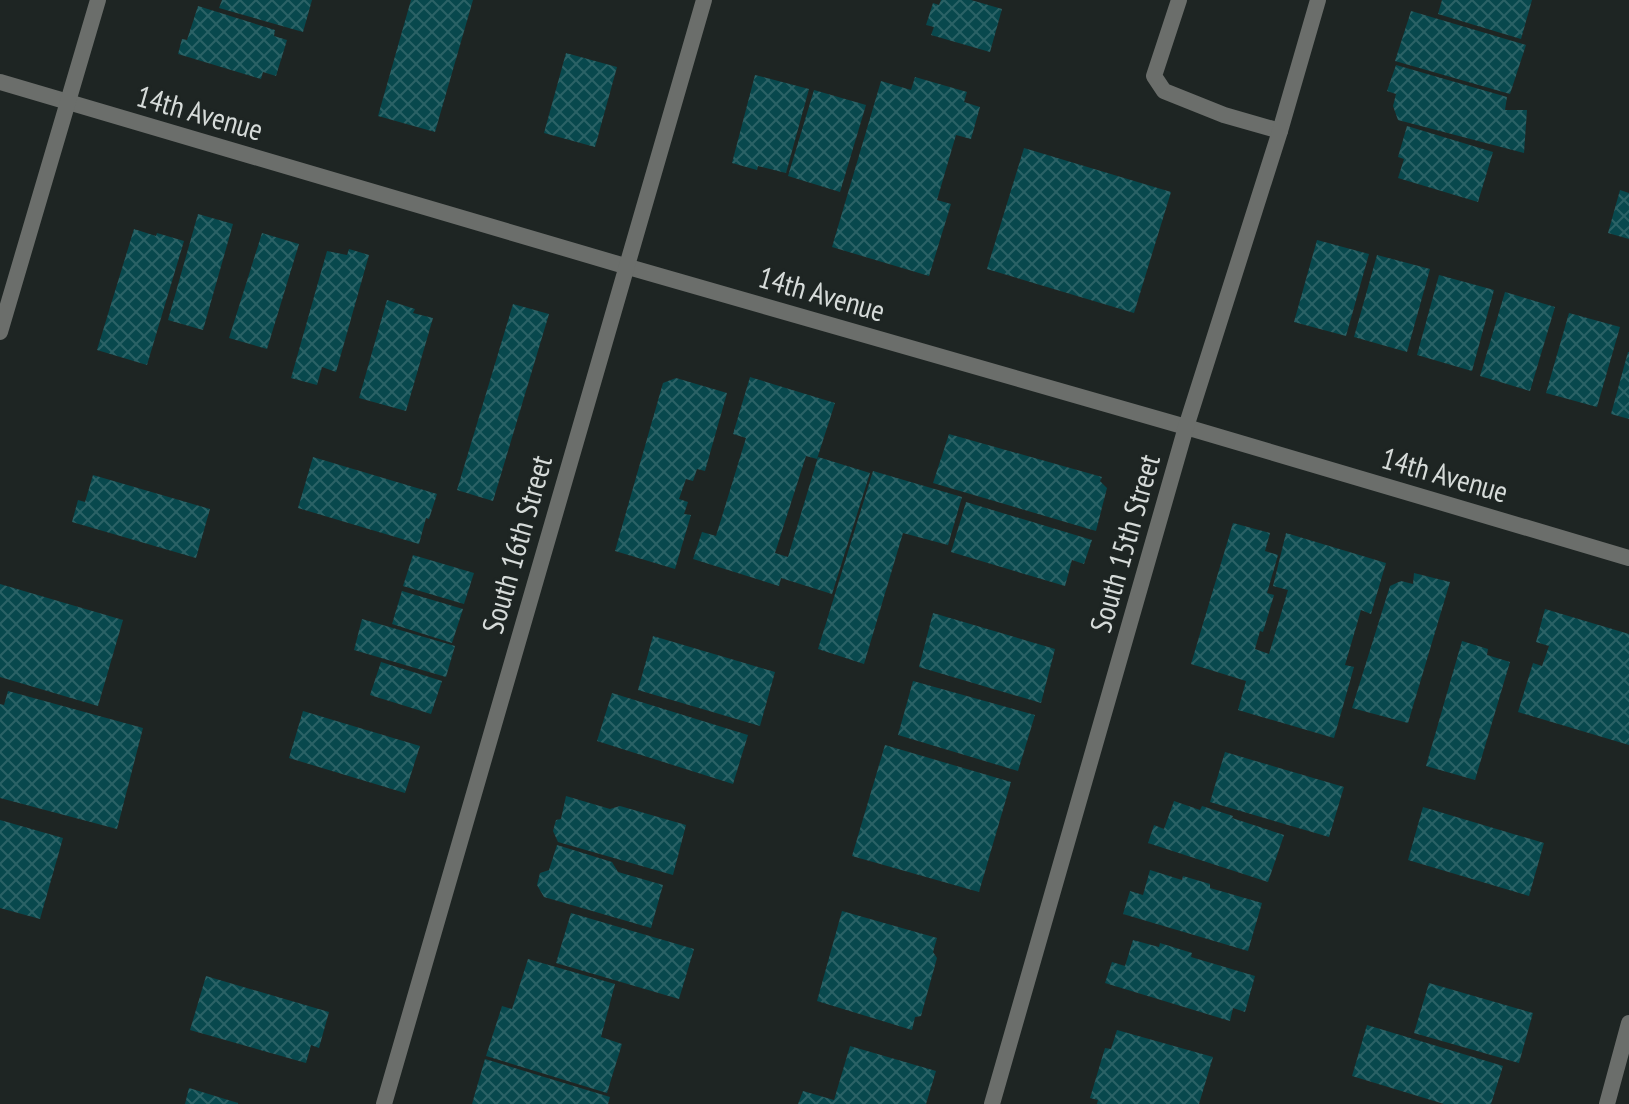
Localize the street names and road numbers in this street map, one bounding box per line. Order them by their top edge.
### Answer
street label: 14th Avenue [132,75,268,149]
street label: 14th Avenue [754,256,890,330]
street label: 14th Avenue [1377,437,1513,511]
street label: South 15th Street [1080,449,1168,637]
street label: South 16th Street [472,450,560,638]

